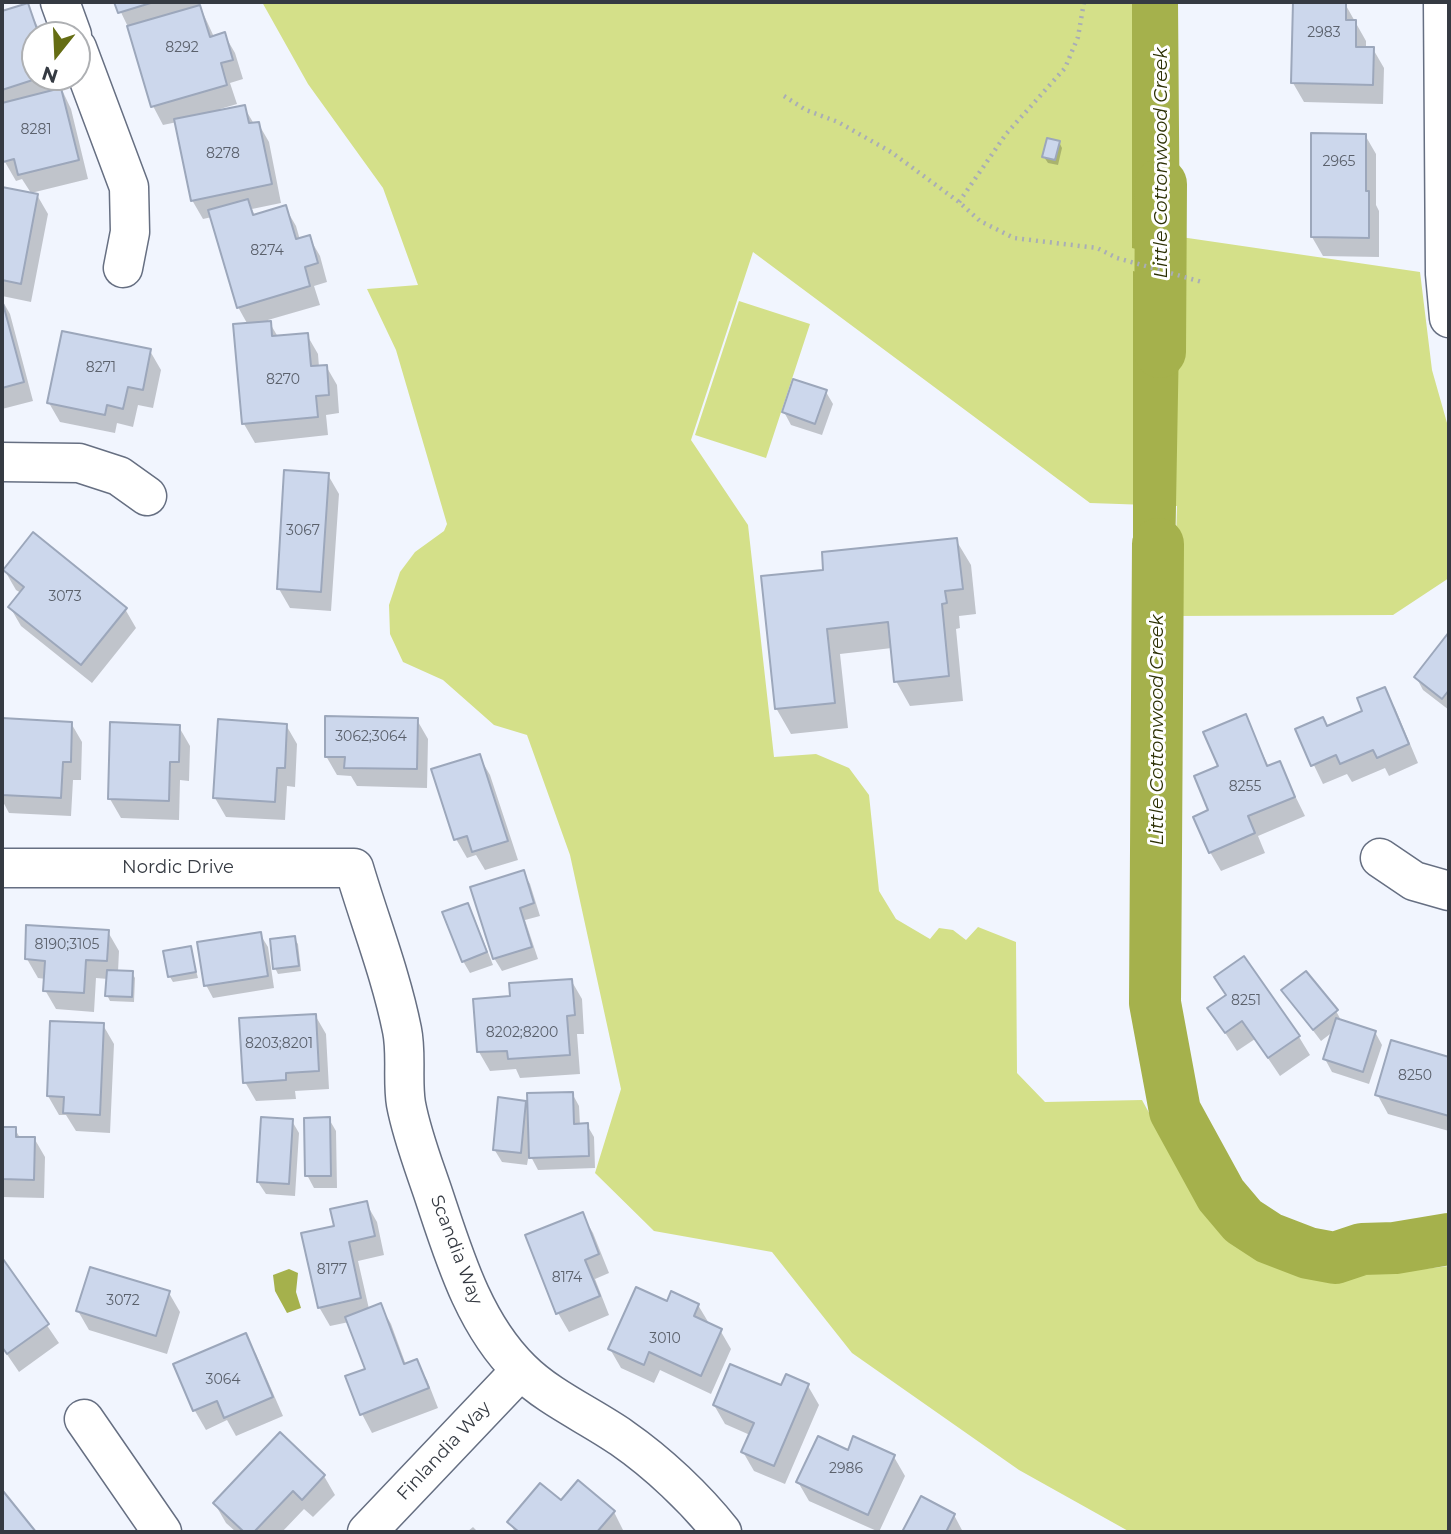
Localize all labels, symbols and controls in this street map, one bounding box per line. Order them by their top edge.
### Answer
north arrow [21,21,91,91]
house number: 2983 [1307,25,1341,41]
house number: 8292 [165,40,199,56]
water label: Little Cottonwood Creek [1150,47,1172,279]
text: N [39,61,61,88]
house number: 8281 [21,122,51,138]
house number: 8278 [206,146,240,162]
house number: 2965 [1323,154,1355,170]
house number: 8274 [250,243,284,259]
house number: 8271 [86,360,116,376]
house number: 8270 [266,372,300,388]
house number: 3067 [286,523,320,539]
house number: 3073 [48,589,82,605]
water label: Little Cottonwood Creek [1146,614,1168,846]
house number: 3062;3064 [335,729,407,745]
house number: 8255 [1229,779,1261,795]
street label: Nordic Drive [122,857,234,879]
house number: 8190;3105 [35,937,99,953]
house number: 8251 [1231,993,1261,1009]
house number: 8202;8200 [486,1025,558,1041]
house number: 8203;8201 [245,1036,313,1052]
house number: 8250 [1398,1068,1432,1084]
street label: Scandia Way [425,1192,487,1308]
house number: 8177 [317,1262,347,1278]
house number: 8174 [552,1270,582,1286]
house number: 3072 [106,1293,140,1309]
house number: 3010 [649,1331,681,1347]
house number: 3064 [206,1372,240,1388]
street label: Finlandia Way [393,1397,495,1505]
house number: 2986 [829,1461,863,1477]

